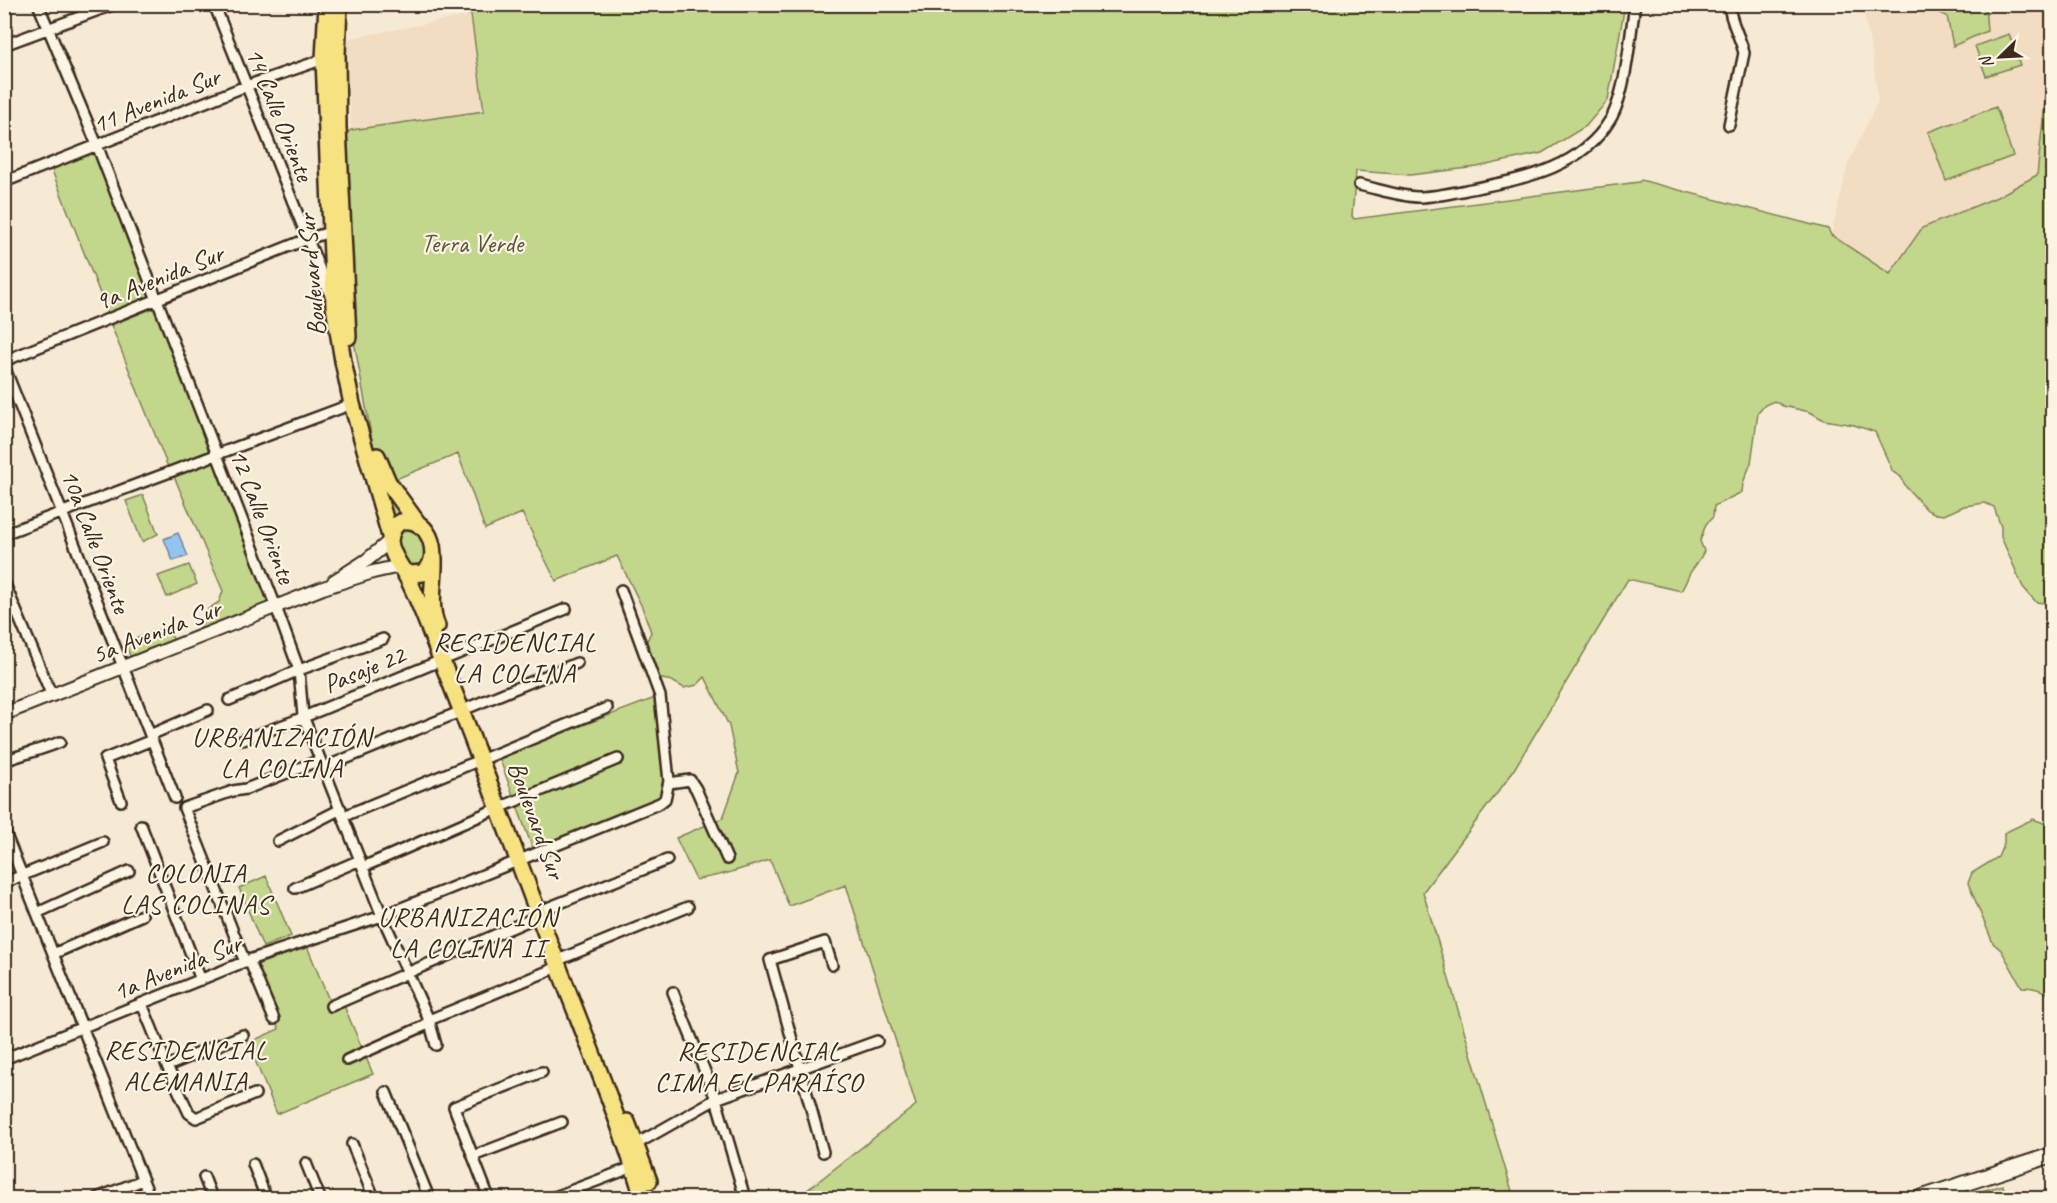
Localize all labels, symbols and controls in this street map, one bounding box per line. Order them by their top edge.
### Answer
north arrow [1970,27,2030,87]
street label: 14 Calle Oriente [238,43,322,187]
text: N [1975,51,1998,71]
street label: 11 Avenida Sur [88,59,227,141]
street label: Boulevard Sur [290,211,333,337]
park label: Terra Verde [421,227,525,260]
street label: 9a Avenida Sur [90,236,231,318]
street label: 12 Calle Oriente [222,444,304,589]
street label: 10a Calle Oriente [53,464,139,619]
street label: 5a Avenida Sur [87,591,228,671]
district label: RESIDENCIAL LA COLINA [433,625,597,690]
street label: Pasaje 22 [319,637,412,701]
district label: URBANIZACIÓN LA COLINA [192,720,374,785]
street label: Boulevard Sur [500,757,574,885]
district label: COLONIA LAS COLINAS [121,856,274,921]
district label: URBANIZACIÓN LA COLINA II [378,900,560,965]
street label: 1a Avenida Sur [108,926,249,1008]
district label: RESIDENCIAL ALEMANIA [104,1033,268,1098]
district label: RESIDENCIAL CIMA EL PARAÍSO [655,1034,864,1099]

